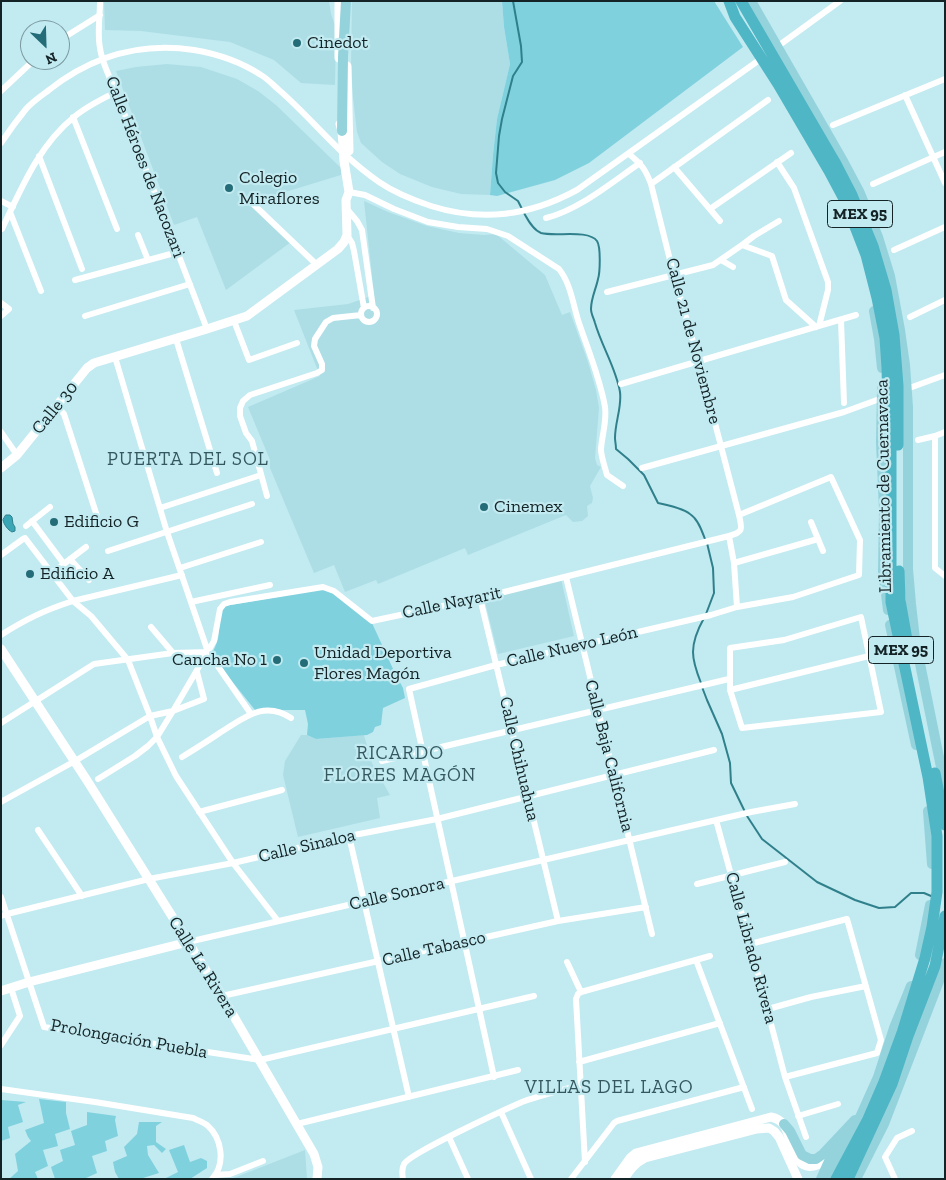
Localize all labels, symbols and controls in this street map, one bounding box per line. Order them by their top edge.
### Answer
north arrow [20,20,70,70]
place label: Cinedot [307,32,368,54]
marker: Cinedot [291,37,303,49]
text: N [43,48,59,68]
street label: Calle Héroes de Nacozari [100,73,190,261]
place label: Colegio Miraflores [239,167,320,210]
marker: Colegio Miraflores [223,182,235,194]
road number: MEX 95 [828,200,892,228]
street label: Calle 21 de Noviembre [660,256,726,426]
street label: Calle 30 [27,377,83,439]
street label: Libramiento de Cuernavaca [871,379,897,593]
district label: PUERTA DEL SOL [105,449,271,471]
place label: Cinemex [494,496,563,518]
marker: Cinemex [478,501,490,513]
place label: Edificio G [64,511,139,533]
marker: Edificio G [48,516,60,528]
place label: Edificio A [40,563,114,585]
marker: Edificio A [24,568,36,580]
street label: Calle Nayarit [400,582,504,624]
street label: Calle Nuevo León [504,621,640,673]
road number: MEX 95 [868,636,934,664]
place label: Unidad Deportiva Flores Magón [314,642,452,684]
place label: Cancha No 1 [172,649,267,671]
marker: Cancha No 1 [271,654,283,666]
marker: Unidad Deportiva Flores Magón [298,657,310,669]
street label: Calle Baja California [580,678,638,834]
street label: Calle Chihuahua [494,695,544,823]
district label: RICARDO FLORES MAGÓN [322,743,478,787]
street label: Calle Sinaloa [256,824,358,868]
street label: Calle Librado Rivera [720,870,782,1026]
street label: Calle Sonora [347,873,447,915]
street label: Calle La Rivera [163,913,243,1021]
street label: Calle Tabasco [380,927,488,971]
street label: Prolongación Puebla [49,1015,209,1063]
district label: VILLAS DEL LAGO [523,1077,695,1099]

